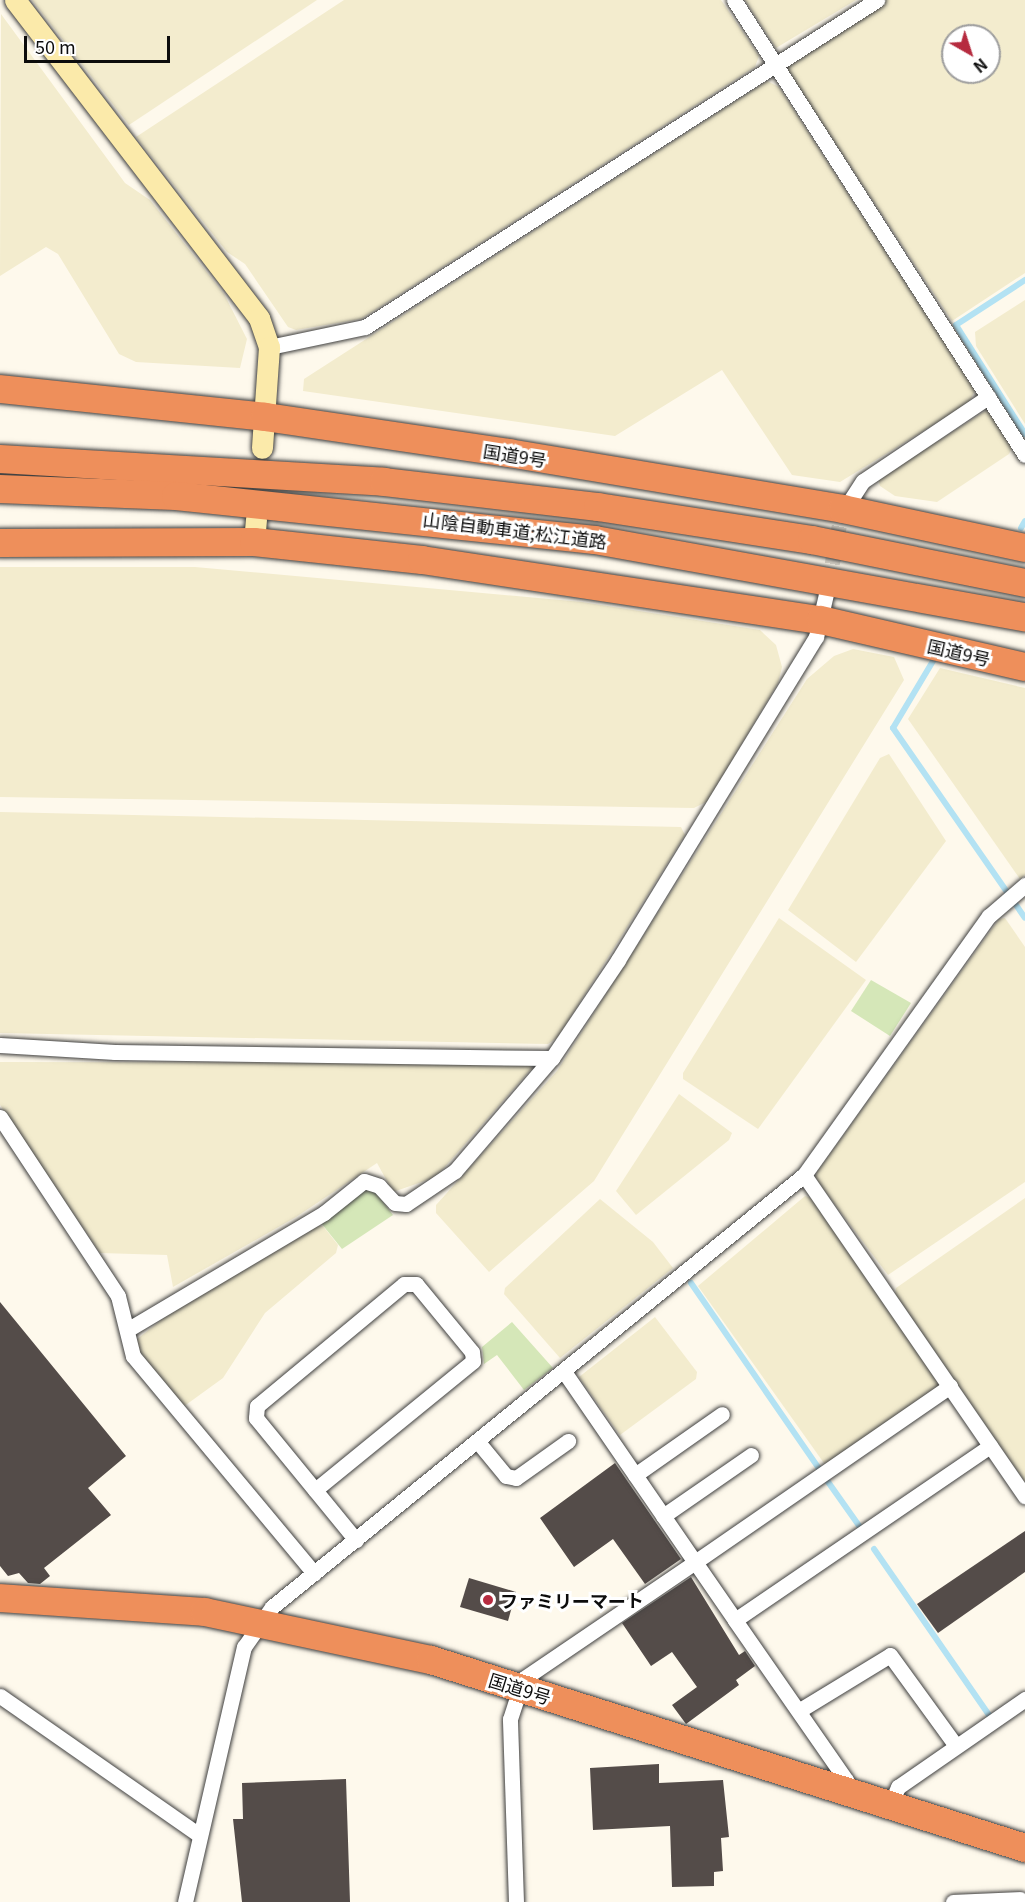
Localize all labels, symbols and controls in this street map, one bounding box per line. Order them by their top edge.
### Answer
scale bar [27,24,172,62]
north arrow [941,24,1001,84]
text: 50 m [35,33,76,59]
text: N [969,53,993,80]
street label: 国道9号 [482,439,548,471]
street label: 山陰自動車道;松江道路 [422,508,608,552]
street label: 国道9号 [925,634,993,670]
place label: ファミリーマート [500,1589,644,1611]
marker: ファミリーマート [481,1593,495,1607]
street label: 国道9号 [486,1668,554,1708]

